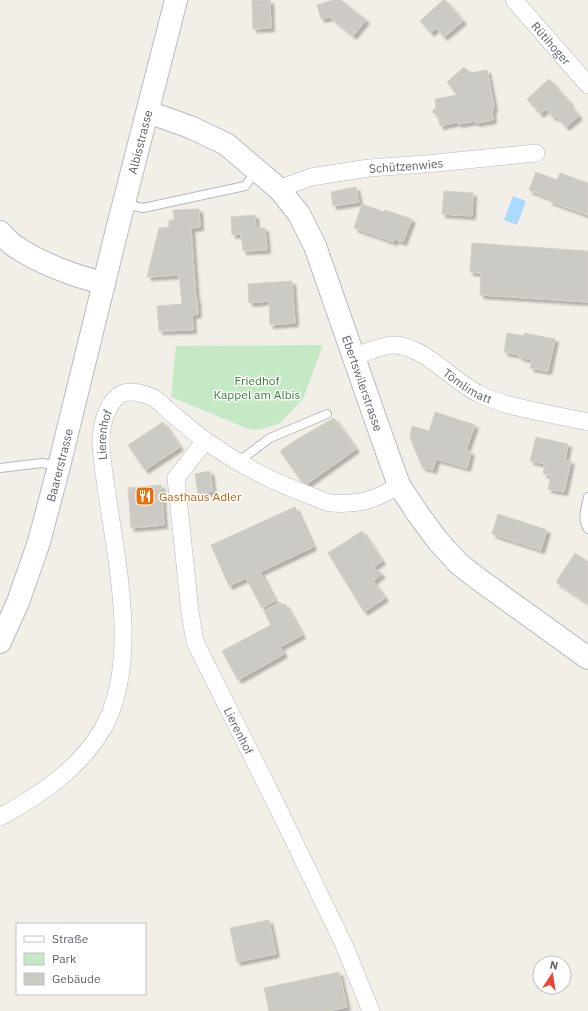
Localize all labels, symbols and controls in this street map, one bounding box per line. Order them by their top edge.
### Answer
street label: Rütihoger [529,18,575,68]
street label: Albisstrasse [124,108,155,176]
street label: Schützenwies [368,155,444,175]
street label: Ebertswilerstrasse [339,333,387,433]
street label: Tömlimatt [441,365,494,406]
park label: Friedhof Kappel am Albis [214,373,301,402]
street label: Lierenhof [93,407,115,461]
street label: Baarerstrasse [42,426,76,503]
restaurant icon: Gasthaus Adler [134,485,156,507]
place label: Gasthaus Adler [159,489,242,504]
street label: Lierenhof [221,704,257,757]
legend [16,923,146,995]
text: Straße [52,931,89,946]
text: Park [52,951,77,966]
north arrow [532,955,572,995]
text: N [549,958,559,973]
text: Gebäude [52,971,101,986]

